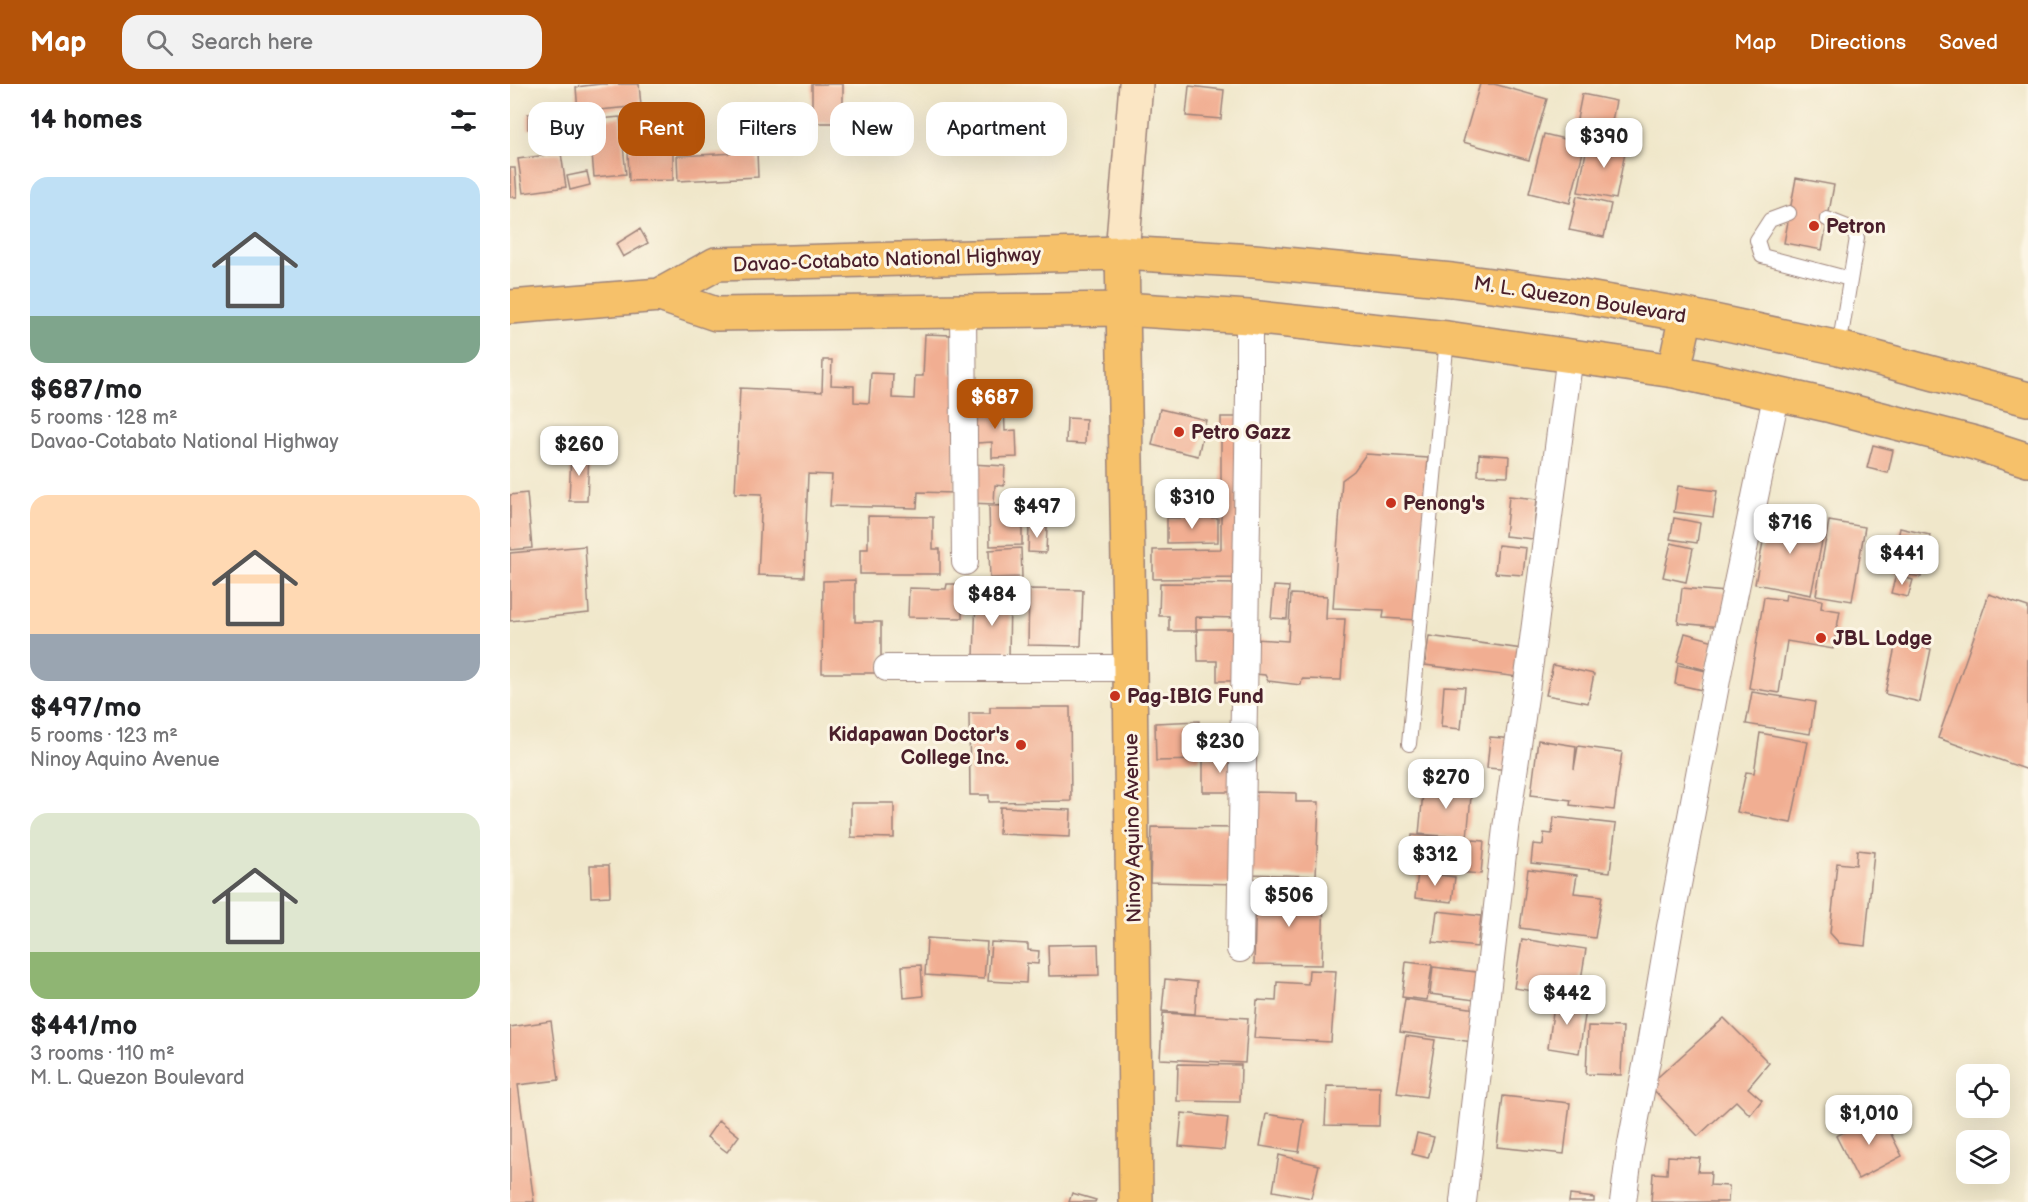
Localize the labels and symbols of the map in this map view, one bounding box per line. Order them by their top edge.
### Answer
pin: $390 [1568,118,1640,169]
place label: Petron [1826,215,1886,239]
marker: Petron [1807,219,1821,233]
street label: Davao-Cotabato National Highway [732,243,1042,277]
street label: M. L. Quezon Boulevard [1472,271,1688,329]
pin: $687 [959,379,1031,430]
place label: Petro Gazz [1191,421,1291,445]
marker: Petro Gazz [1172,425,1186,439]
pin: $260 [543,426,615,477]
pin: $310 [1156,479,1228,530]
pin: $497 [1001,488,1073,539]
place label: Penong's [1403,492,1485,516]
marker: Penong's [1384,496,1398,510]
pin: $716 [1754,504,1826,555]
pin: $441 [1866,535,1938,586]
pin: $484 [956,576,1028,627]
place label: JBL Lodge [1833,627,1932,651]
marker: JBL Lodge [1814,631,1828,645]
place label: Pag-IBIG Fund [1127,685,1264,709]
marker: Pag-IBIG Fund [1108,689,1122,703]
place label: Kidapawan Doctor's College Inc. [828,723,1009,770]
pin: $230 [1184,723,1256,774]
street label: Ninoy Aquino Avenue [1119,733,1147,923]
marker: Kidapawan Doctor's College Inc. [1014,738,1028,752]
pin: $270 [1410,759,1482,810]
pin: $312 [1399,836,1471,887]
pin: $506 [1253,877,1325,928]
pin: $442 [1531,975,1603,1026]
pin: $1,010 [1820,1095,1918,1146]

